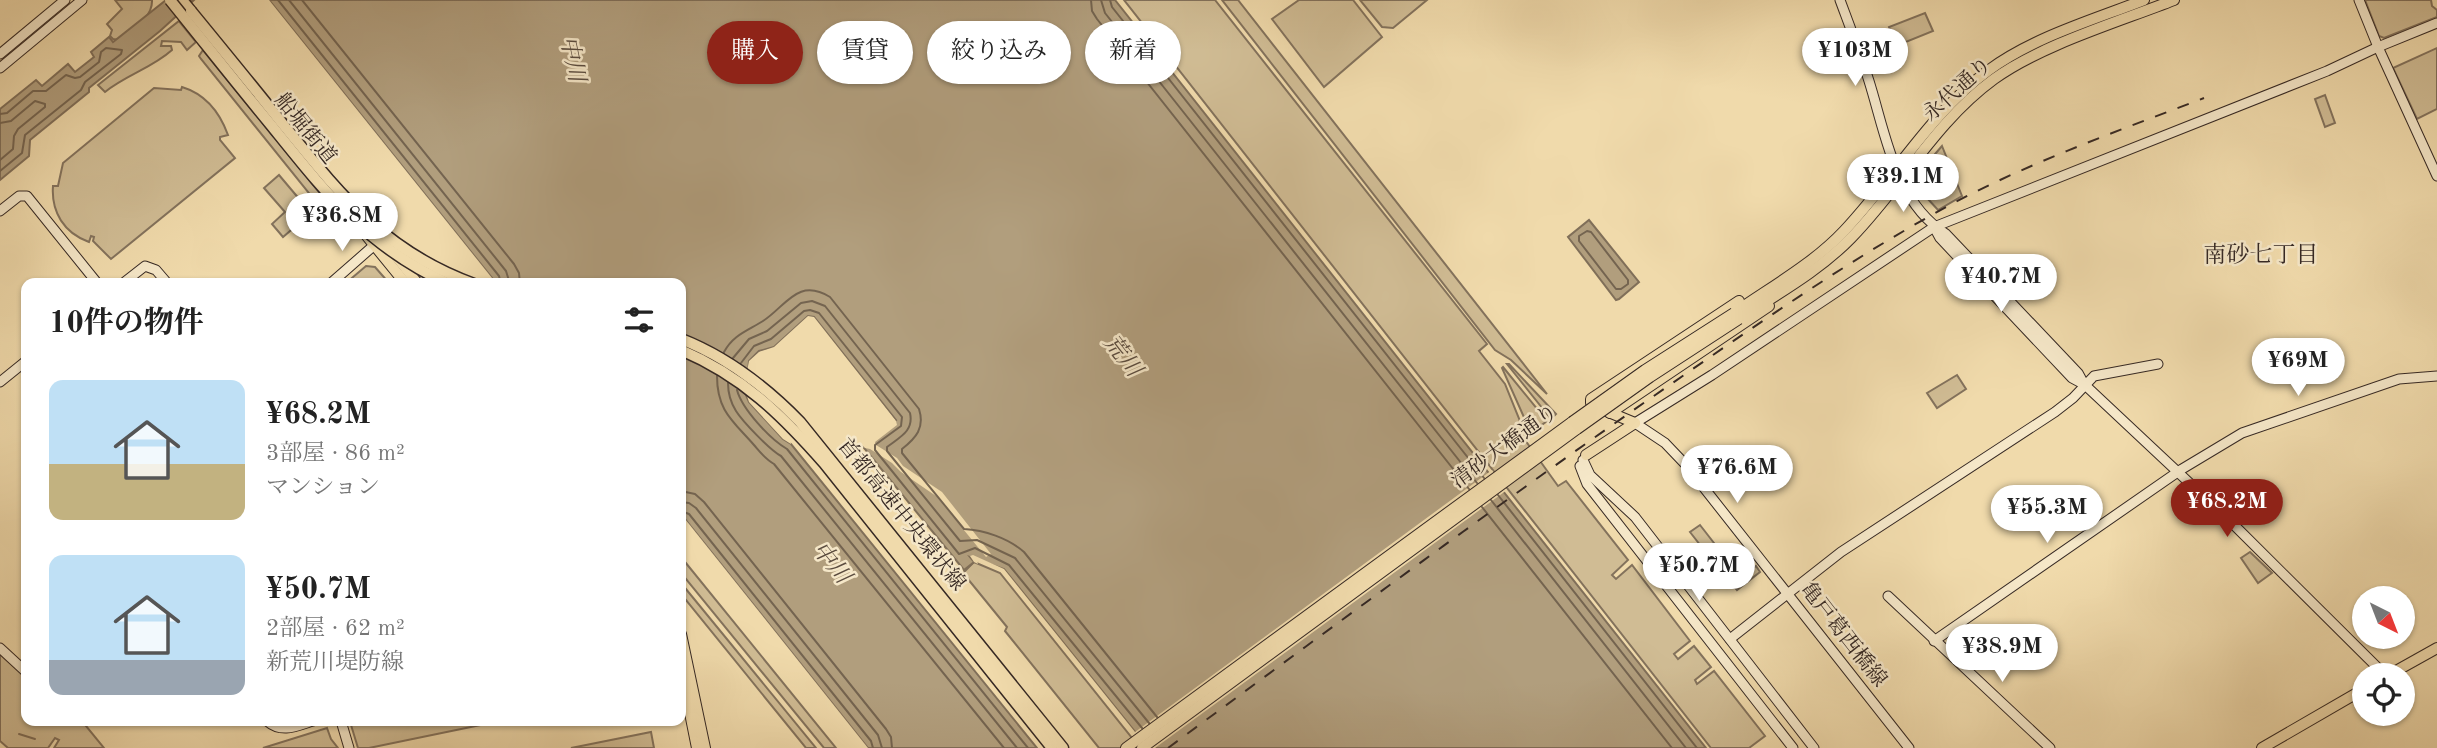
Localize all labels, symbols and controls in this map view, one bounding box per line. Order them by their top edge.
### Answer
chip: 購入 [707,21,803,84]
chip: 賃貸 [817,21,913,84]
chip: 絞り込み [927,21,1071,84]
chip: 新着 [1085,21,1181,84]
pin: ¥103M [1806,28,1904,88]
water label: 中川 [556,34,591,87]
text: ¥103M [1818,39,1892,62]
street label: 永代通り [1918,53,1996,126]
street label: 船堀街道 [270,88,341,168]
pin: ¥39.1M [1846,154,1960,214]
text: ¥39.1M [1863,165,1943,188]
pin: ¥36.8M [285,194,399,253]
text: ¥36.8M [302,204,382,227]
district label: 南砂七丁目 [2204,242,2319,267]
pin: ¥40.7M [1944,254,2058,314]
text: ¥40.7M [1961,265,2041,288]
icon: filters [620,301,658,339]
text: 10件の物件 [49,309,204,339]
water label: 荒川 [1099,330,1149,384]
pin: ¥69M [2257,338,2339,398]
text: ¥69M [2268,349,2328,372]
text: ¥68.2M [266,400,371,430]
street label: 清砂大橋通り [1447,400,1562,493]
icon: home [105,408,189,492]
street label: 首都高速中央環状線 [833,434,970,595]
text: 3部屋 · 86 m² [266,442,405,465]
pin: ¥76.6M [1680,446,1794,505]
text: ¥76.6M [1697,456,1777,479]
text: マンション [266,476,380,499]
pin: ¥68.2M [2170,480,2284,539]
pin: ¥55.3M [1990,486,2104,545]
text: ¥68.2M [2187,490,2267,513]
text: ¥55.3M [2007,496,2087,519]
water label: 中川 [808,537,858,590]
pin: ¥50.7M [1642,544,1756,603]
text: ¥50.7M [1659,554,1739,577]
text: ¥50.7M [266,575,371,605]
street label: 亀戸葛西橋線 [1796,578,1892,691]
icon: home [105,583,189,667]
north arrow [2352,586,2415,649]
map controls [2352,586,2415,726]
text: 2部屋 · 62 m² [266,617,405,640]
pin: ¥38.9M [1945,624,2059,684]
text: ¥38.9M [1962,635,2042,658]
text: 新荒川堤防線 [266,651,404,674]
button: locate [2352,663,2415,726]

